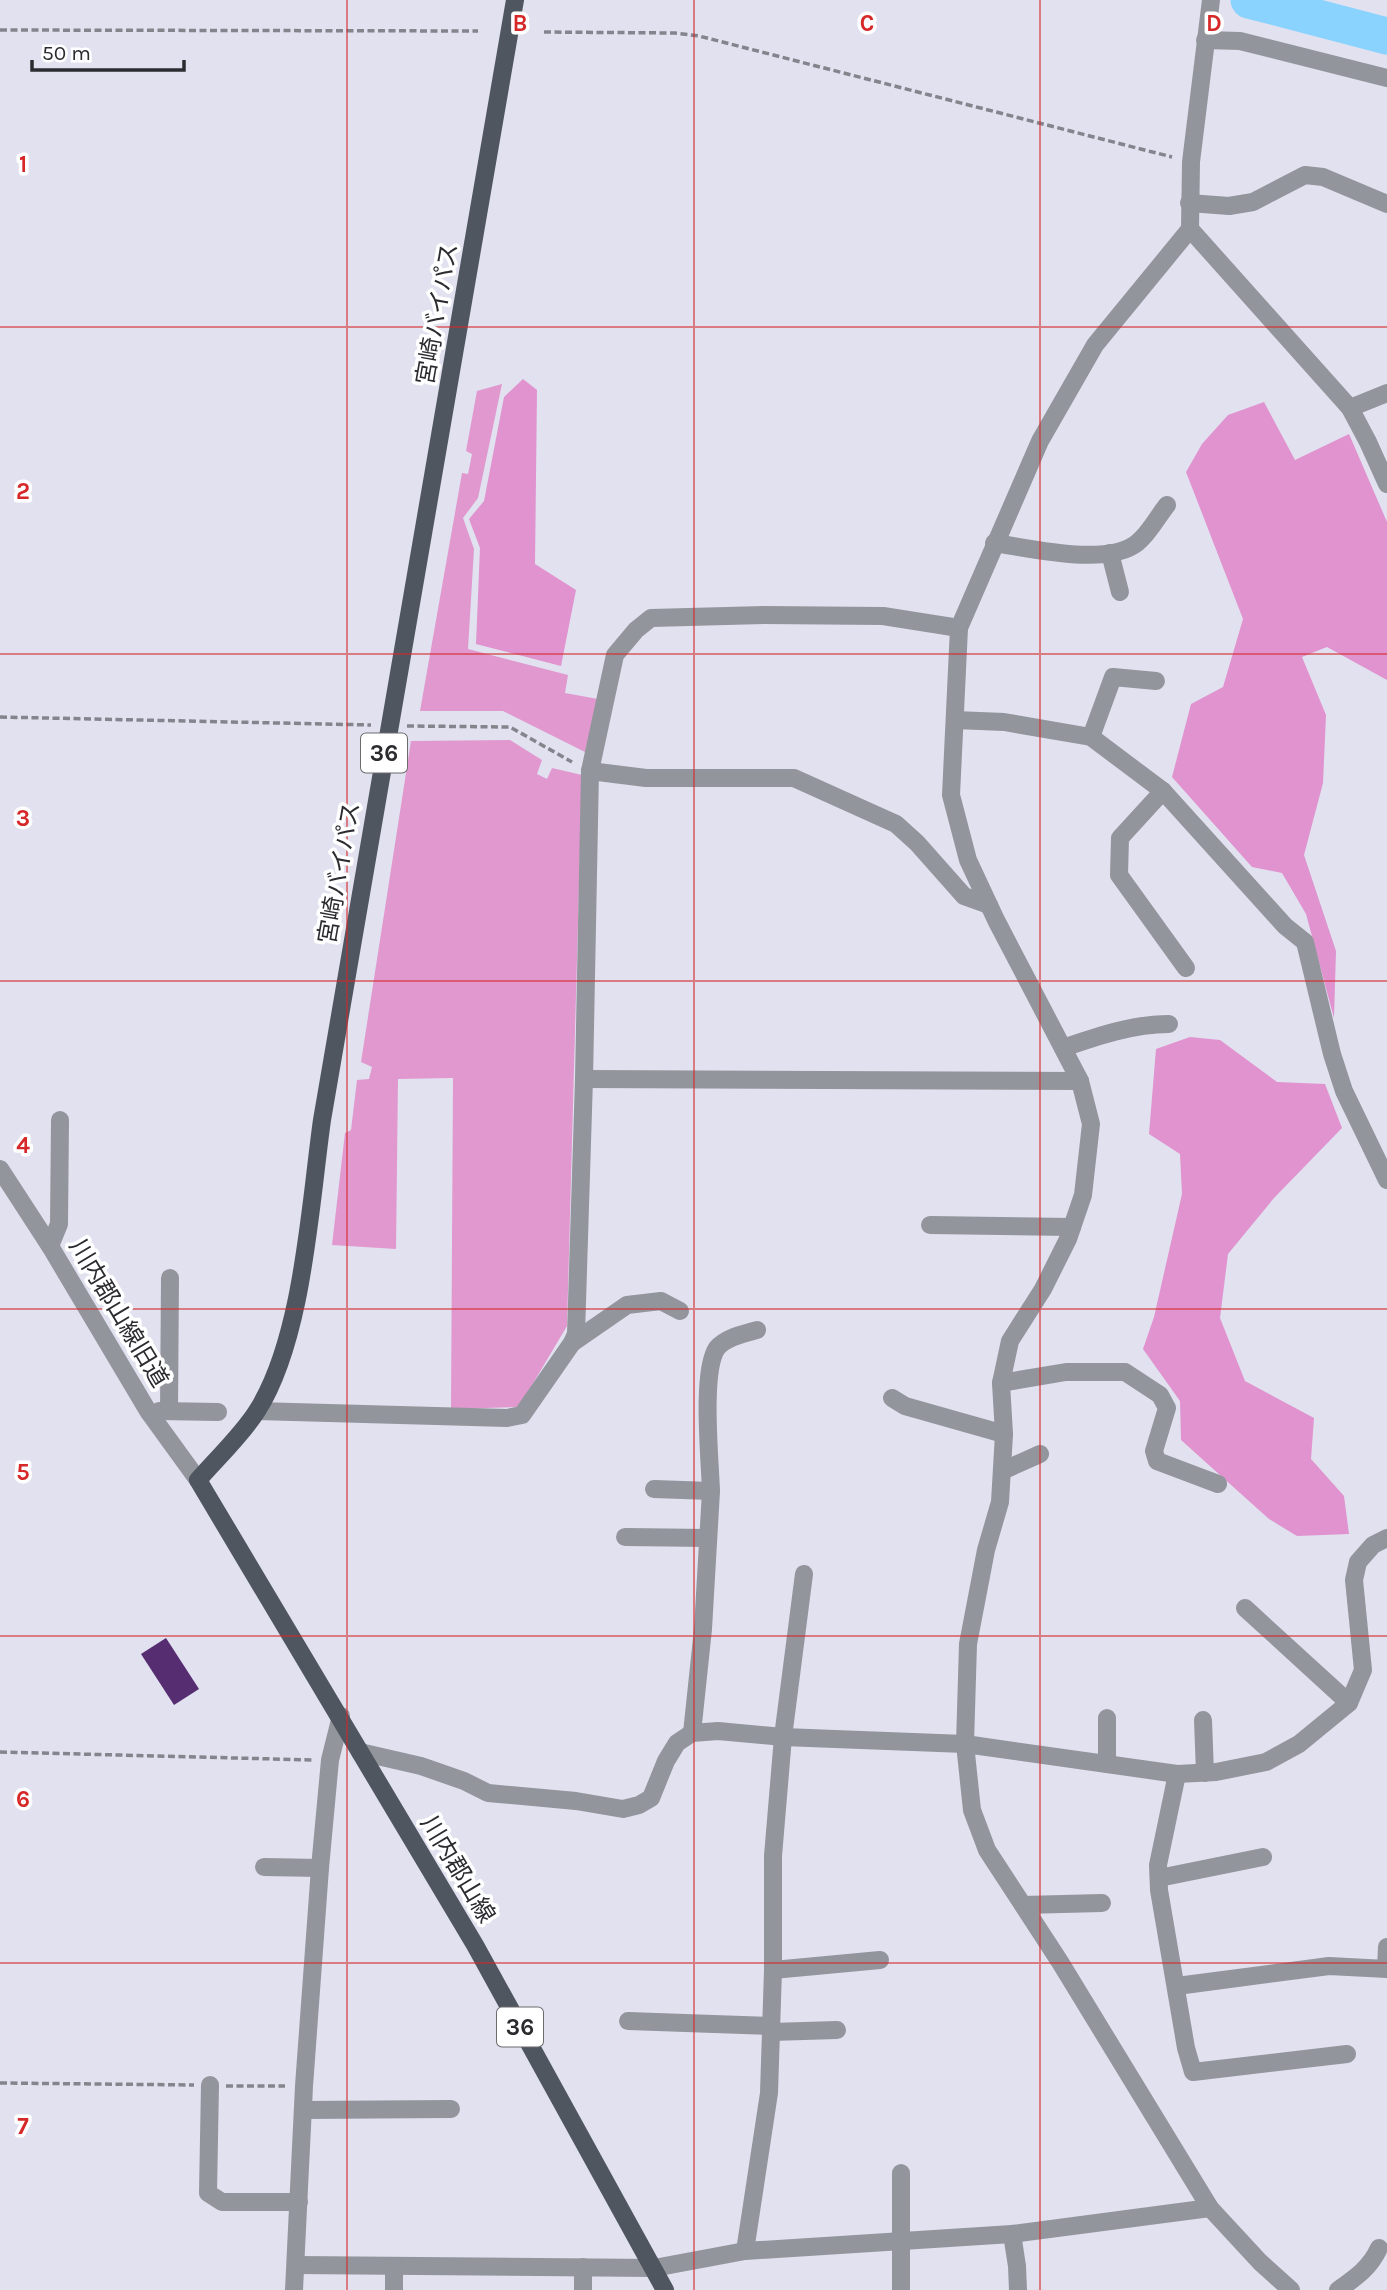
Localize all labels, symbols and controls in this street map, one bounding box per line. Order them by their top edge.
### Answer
text: B [513,10,527,37]
text: C [860,10,874,37]
text: D [1206,10,1222,37]
scale bar [32,28,184,72]
text: 50 m [42,41,91,65]
text: 1 [19,151,27,178]
street label: 宮崎バイパス [411,241,463,387]
text: 2 [16,478,30,505]
road number: 36 [361,734,407,772]
street label: 宮崎バイパス [313,800,365,946]
text: 3 [16,805,30,832]
text: 4 [16,1132,30,1159]
street label: 川内郡山線旧道 [64,1234,174,1392]
text: 5 [16,1459,30,1486]
text: 6 [16,1786,30,1813]
street label: 川内郡山線 [415,1810,501,1928]
road number: 36 [497,2008,543,2046]
text: 7 [17,2113,29,2140]

